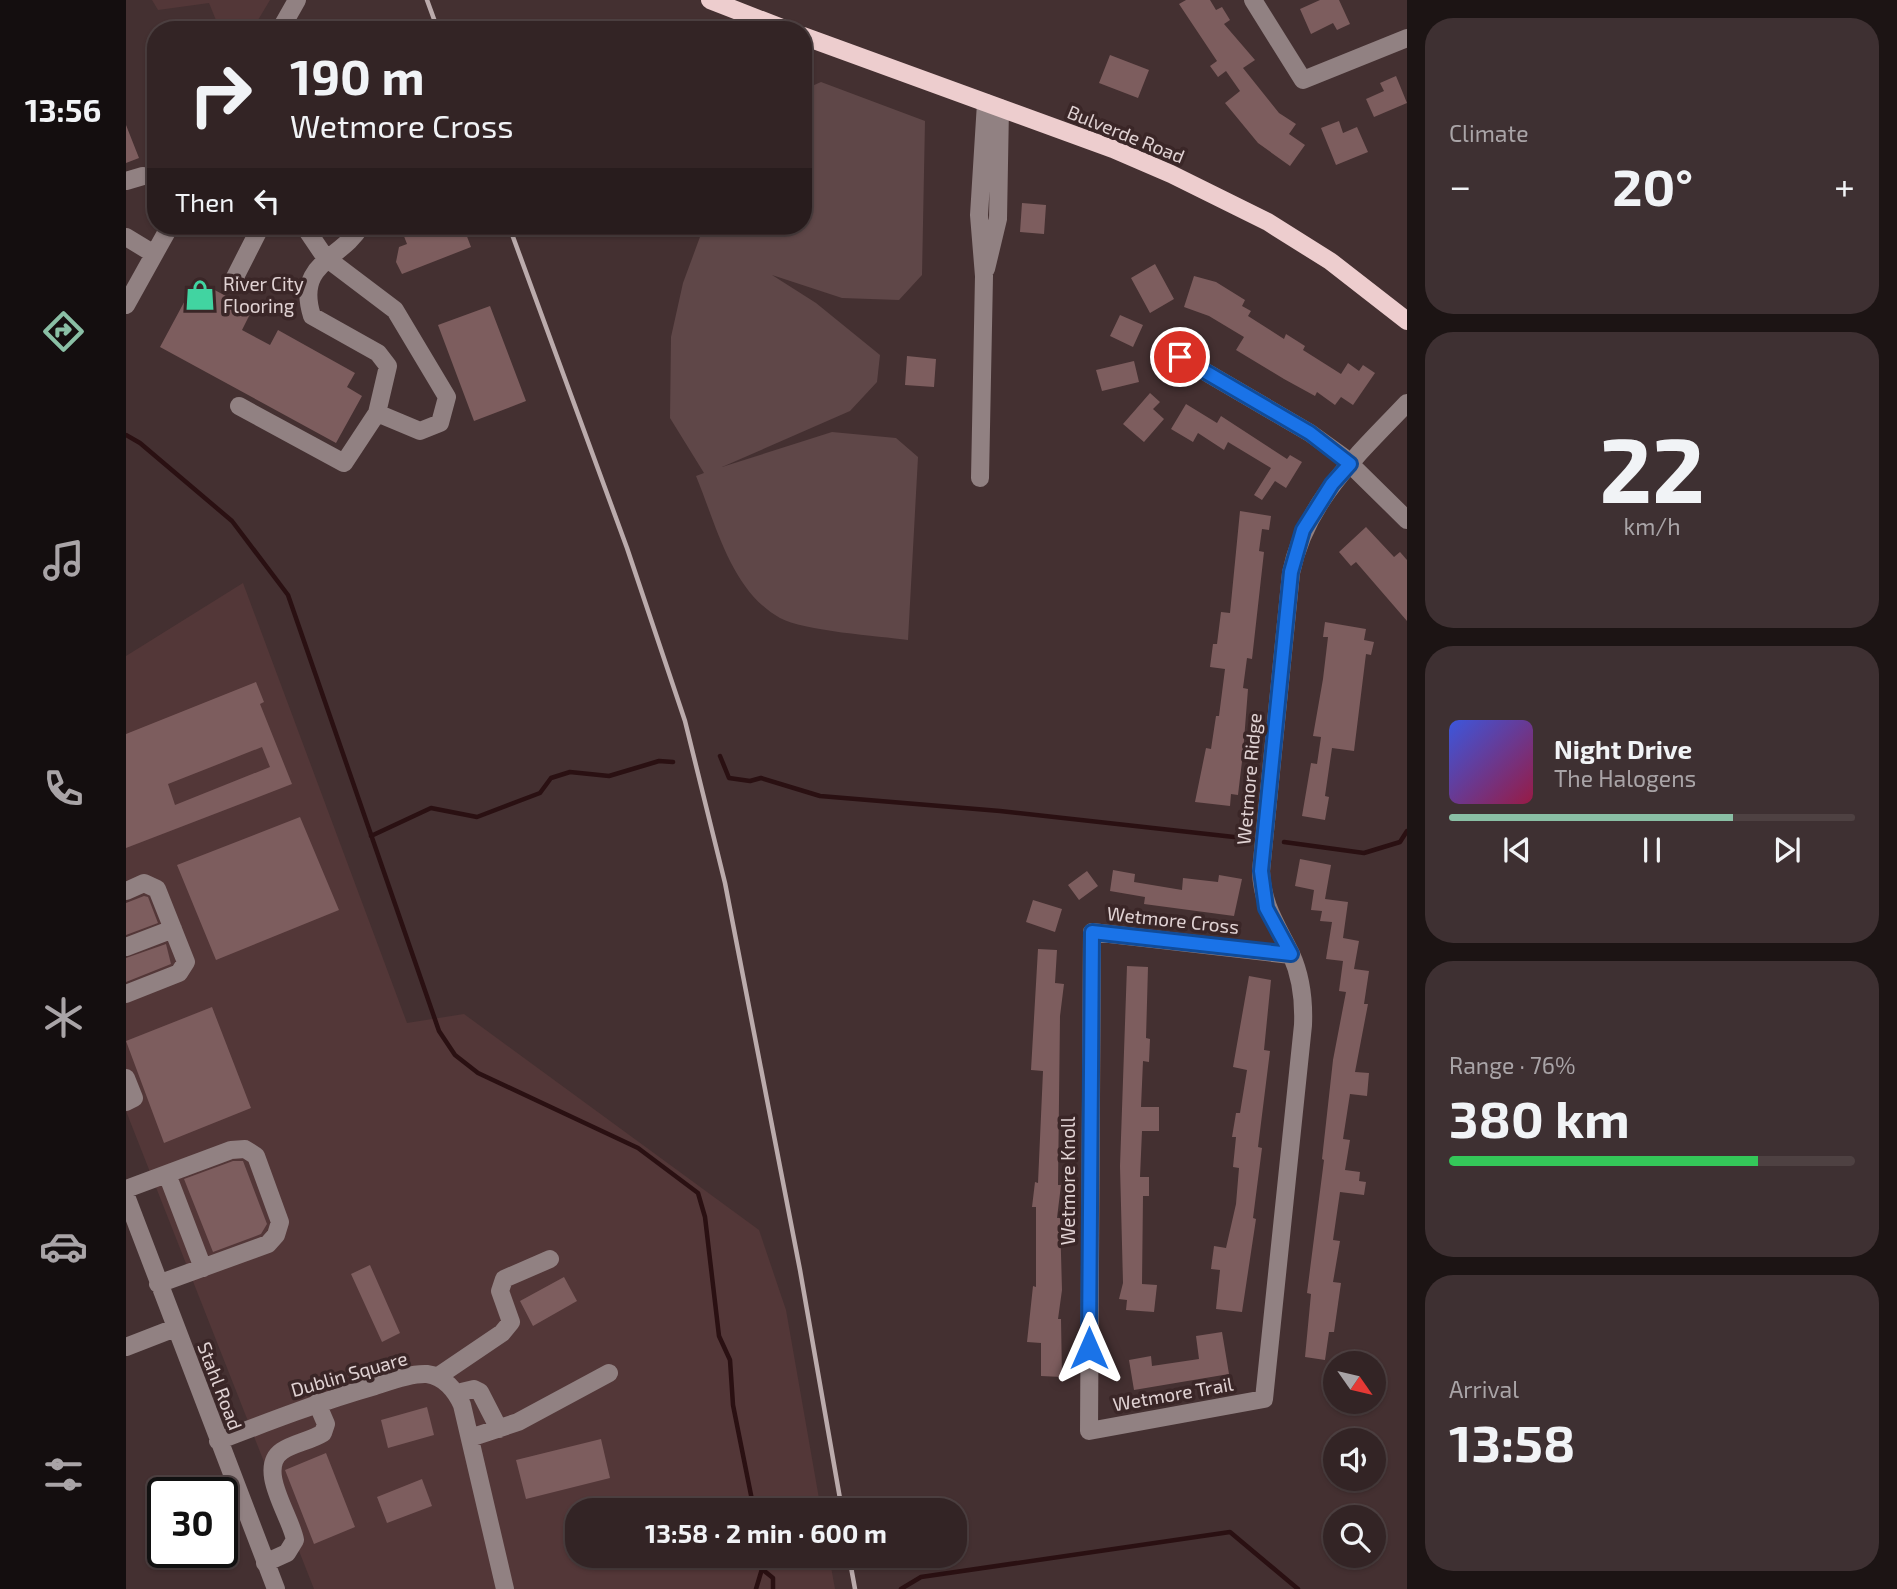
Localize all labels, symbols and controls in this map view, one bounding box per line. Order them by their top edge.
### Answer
text: 190 m [290,46,425,105]
icon: right [175,49,266,140]
text: 13:56 [25,90,101,128]
street label: Bulverde Road [1064,100,1188,168]
text: Wetmore Cross [290,106,513,144]
text: Climate [1449,119,1529,147]
text: 20° [1612,154,1693,216]
text: − [1449,162,1471,208]
text: + [1834,162,1855,208]
icon: left [248,182,286,220]
text: Then [175,186,234,217]
place label: River City Flooring [223,272,304,317]
shop icon: River City Flooring [183,278,217,312]
icon: directions [39,307,88,356]
pin [1150,327,1210,387]
icon: arrive [1161,338,1199,376]
text: 22 [1599,412,1705,521]
text: km/h [1623,512,1681,540]
icon: music [39,536,88,585]
street label: Wetmore Ridge [1231,712,1266,846]
text: Night Drive [1554,733,1692,764]
icon: phone [39,764,88,813]
text: The Halogens [1554,764,1696,792]
icon: previous [1498,831,1536,869]
icon: pause [1633,831,1671,869]
icon: next [1768,831,1806,869]
street label: Wetmore Cross [1106,901,1240,938]
icon: climate [39,993,88,1042]
text: Range · 76% [1449,1051,1575,1079]
text: 380 km [1449,1086,1630,1148]
street label: Wetmore Knoll [1056,1116,1079,1245]
icon: car [39,1222,88,1271]
position arrow [1052,1311,1126,1385]
street label: Stahl Road [193,1339,248,1433]
street label: Dublin Square [288,1346,410,1401]
north arrow [1323,1351,1386,1414]
map controls [1323,1351,1386,1568]
street label: Wetmore Trail [1111,1372,1235,1415]
text: Arrival [1449,1375,1519,1403]
text: 13:58 [1449,1410,1575,1472]
button: sound [1323,1428,1386,1491]
icon: filters [39,1450,88,1499]
speed limit sign: 30 [147,1477,238,1568]
button: search [1323,1505,1386,1568]
text: 13:58 · 2 min · 600 m [645,1517,887,1548]

